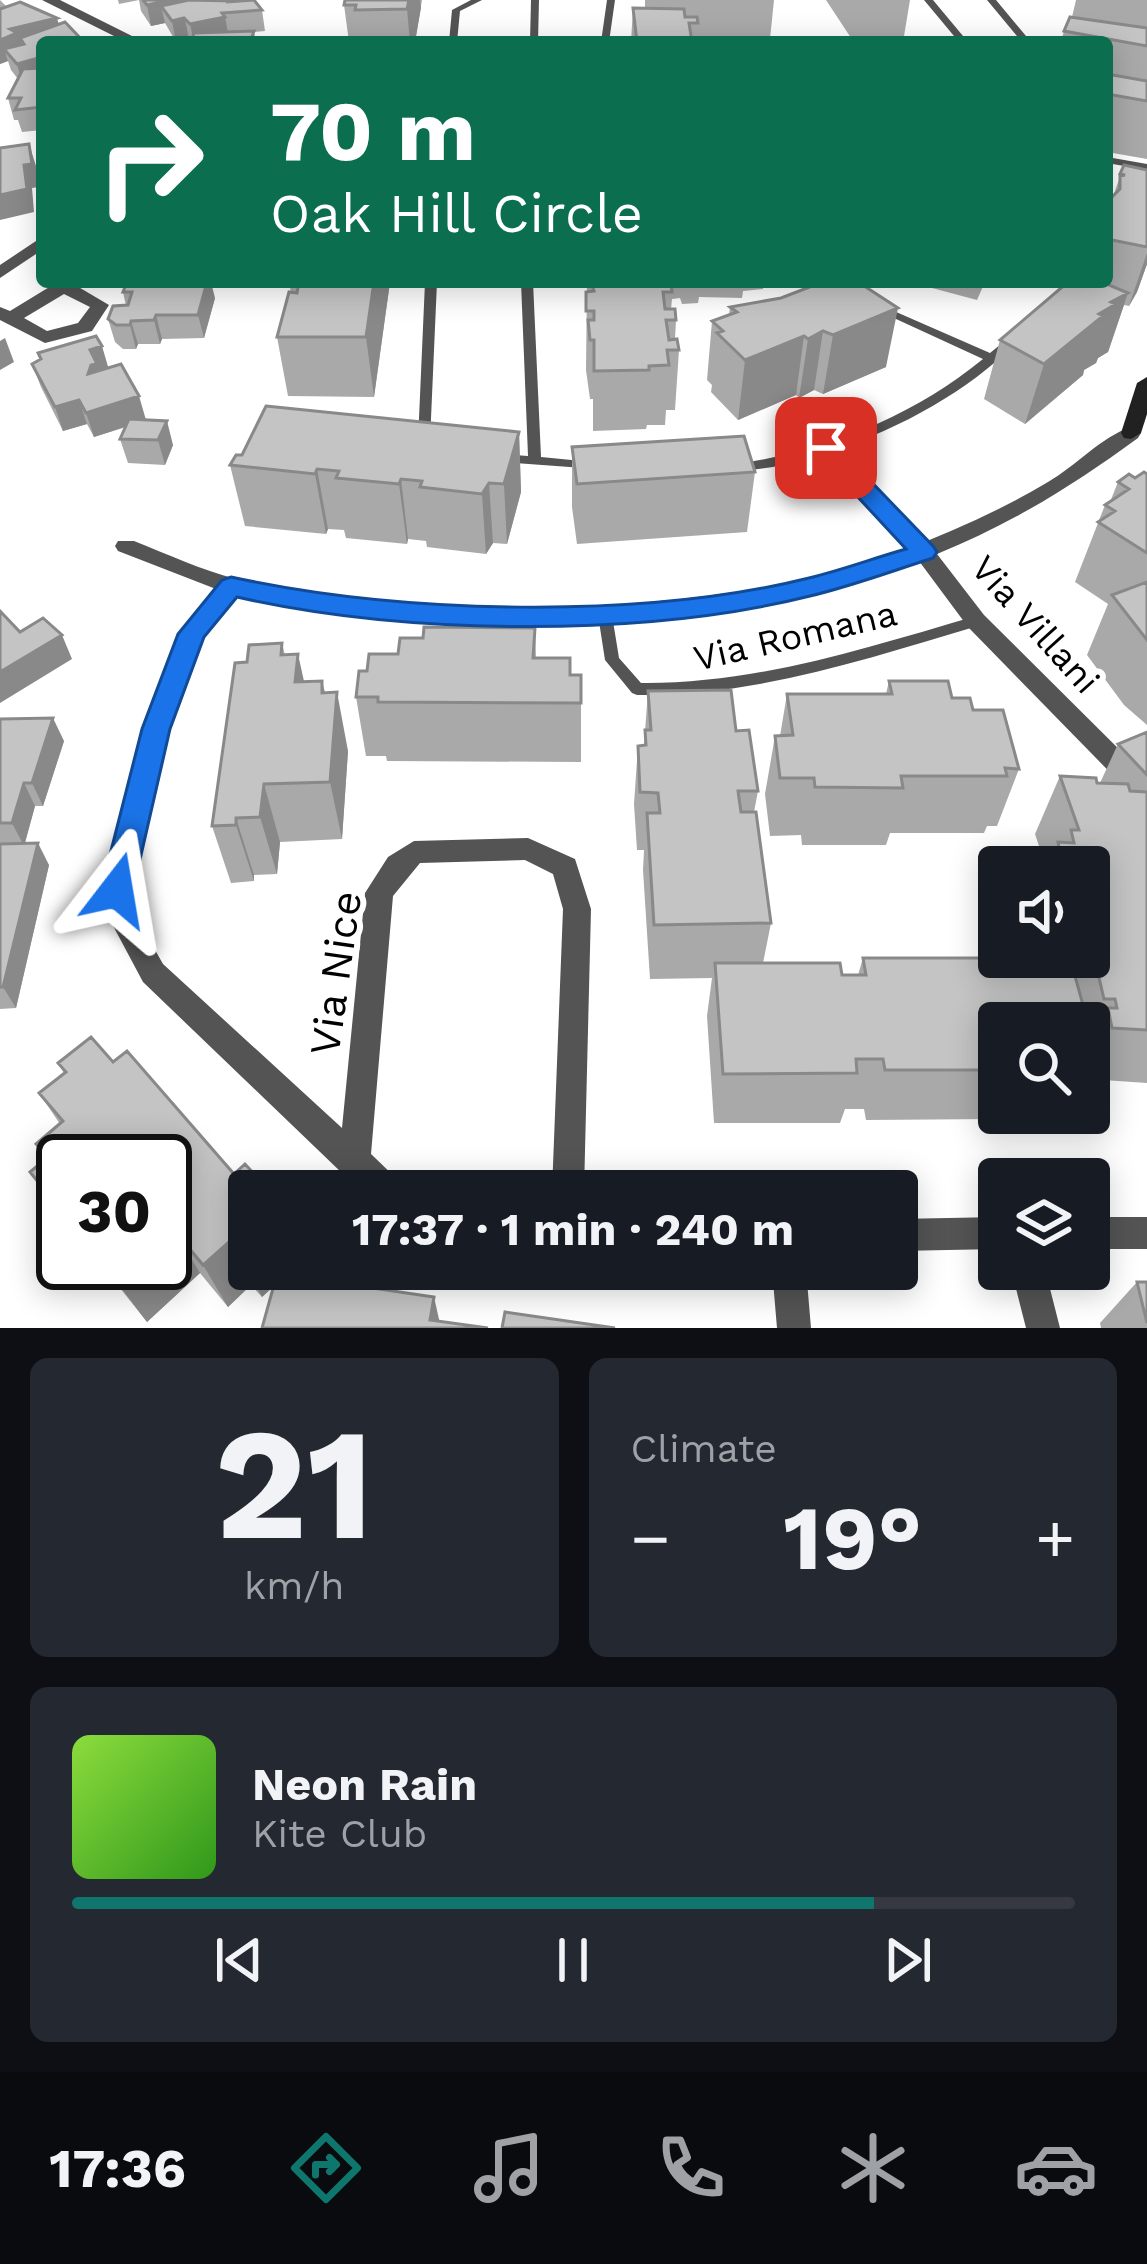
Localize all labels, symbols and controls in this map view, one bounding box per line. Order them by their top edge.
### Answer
text: 70 m [270,82,476,180]
icon: right [72,84,228,240]
text: Oak Hill Circle [270,182,643,245]
pin [775,397,877,499]
icon: arrive [793,415,859,481]
street label: Via Villani [963,547,1108,702]
street label: Via Romana [690,592,901,680]
position arrow [54,827,180,953]
map controls [978,846,1110,1290]
button: sound [978,846,1110,978]
street label: Via Nice [300,888,371,1058]
button: search [978,1002,1110,1134]
speed limit sign: 30 [36,1134,192,1290]
button: layers [978,1158,1110,1290]
text: 17:37 · 1 min · 240 m [352,1203,794,1256]
text: 21 [214,1393,374,1576]
text: Climate [631,1426,777,1471]
text: 19° [783,1485,922,1591]
text: − [631,1500,670,1577]
text: + [1035,1500,1075,1577]
text: km/h [244,1563,344,1608]
text: Neon Rain [252,1758,477,1811]
text: Kite Club [252,1811,427,1856]
icon: previous [206,1927,272,1993]
icon: pause [540,1927,606,1993]
icon: next [875,1927,941,1993]
icon: directions [284,2126,368,2210]
icon: music [467,2126,551,2210]
icon: phone [649,2126,733,2210]
icon: climate [831,2126,915,2210]
icon: car [1014,2126,1098,2210]
text: 17:36 [49,2137,186,2200]

